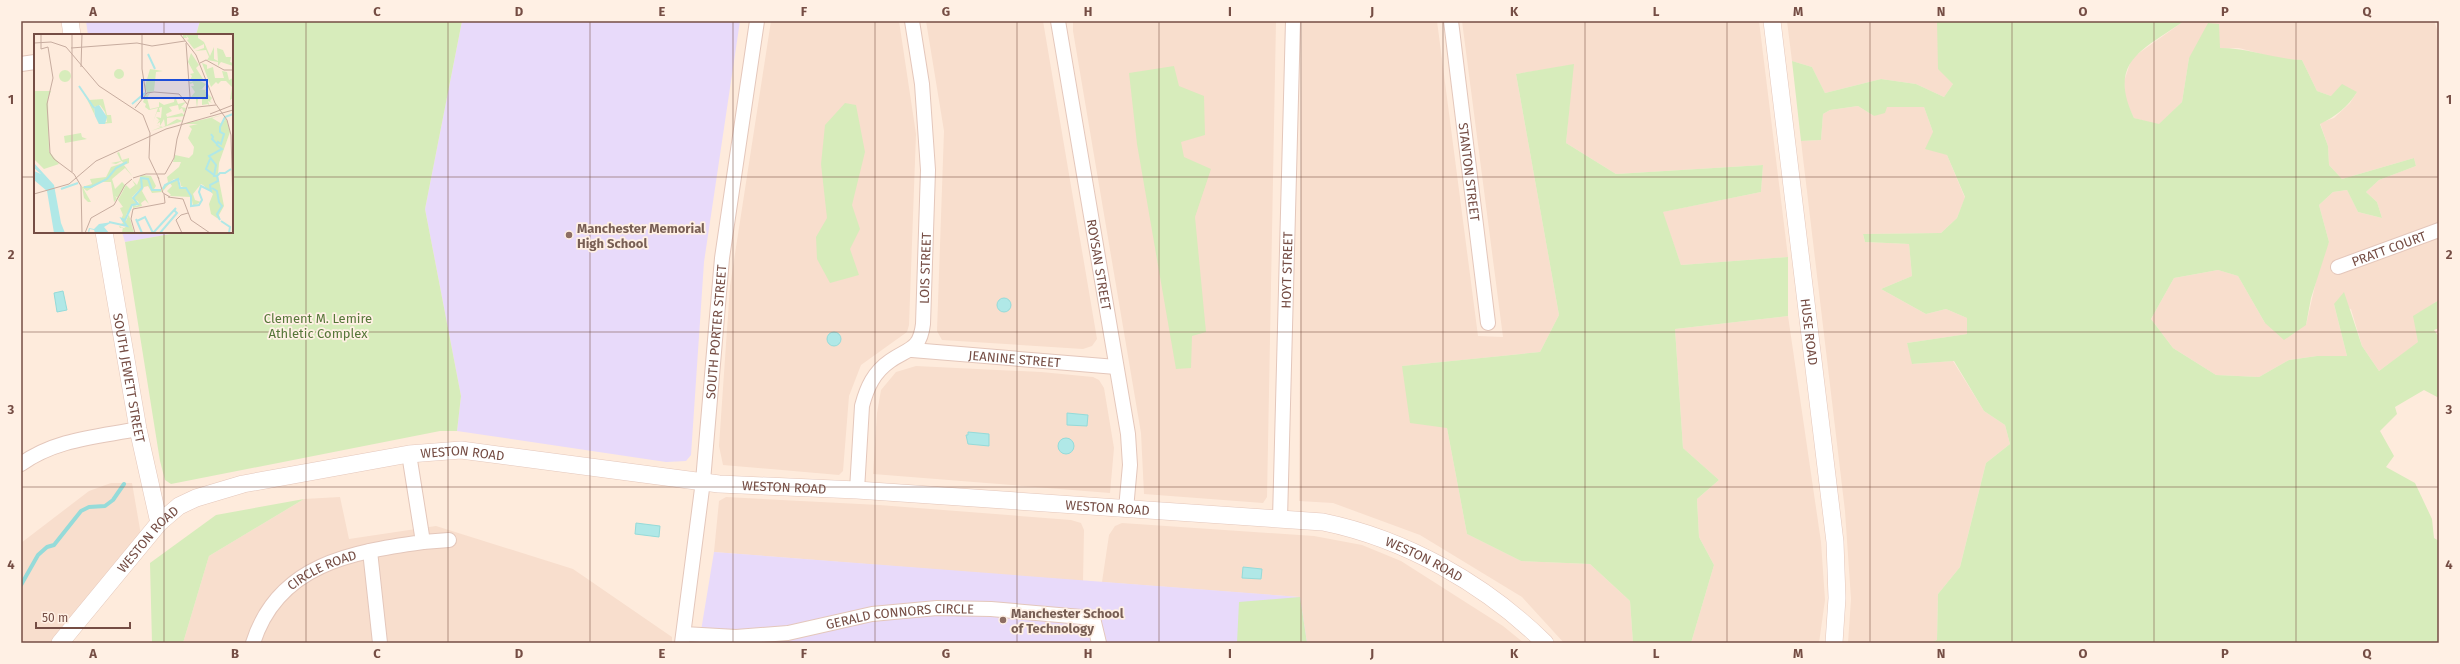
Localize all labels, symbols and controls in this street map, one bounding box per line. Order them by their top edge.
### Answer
text: A [88,4,97,19]
text: B [231,4,239,19]
text: C [373,4,381,19]
text: D [515,4,524,19]
text: E [659,4,666,19]
text: F [801,4,808,19]
text: G [942,4,950,19]
text: H [1084,4,1092,19]
text: I [1228,4,1232,19]
text: J [1369,4,1374,19]
text: K [1510,4,1519,19]
text: L [1653,4,1660,19]
text: M [1793,4,1803,19]
text: N [1937,4,1945,19]
text: O [2079,4,2088,19]
text: P [2221,4,2229,19]
text: Q [2363,4,2373,19]
inset map [34,34,233,233]
text: 1 [8,92,14,107]
text: 1 [2446,92,2452,107]
street label: STANTON STREET [1456,122,1482,222]
street label: ROYSAN STREET [1084,218,1114,312]
place label: Manchester Memorial High School [577,221,705,251]
street label: PRATT COURT [2350,228,2428,269]
marker: Manchester Memorial High School [564,230,574,240]
street label: HOYT STREET [1278,231,1296,309]
street label: LOIS STREET [917,232,934,304]
text: 2 [8,247,15,262]
text: 2 [2446,247,2453,262]
street label: SOUTH PORTER STREET [703,264,729,400]
street label: HUSE ROAD [1798,297,1821,366]
park label: Clement M. Lemire Athletic Complex [264,311,372,341]
street label: SOUTH JEWETT STREET [110,312,148,444]
street label: JEANINE STREET [968,348,1062,370]
text: 3 [7,402,15,417]
text: 3 [2445,402,2453,417]
street label: WESTON ROAD [420,443,505,464]
street label: WESTON ROAD [742,478,827,497]
street label: WESTON ROAD [1065,497,1150,518]
street label: WESTON ROAD [114,503,181,576]
street label: WESTON ROAD [1383,534,1465,585]
street label: CIRCLE ROAD [284,547,358,593]
text: 4 [7,557,15,572]
text: 4 [2445,557,2453,572]
street label: GERALD CONNORS CIRCLE [824,601,974,632]
scale bar [36,604,130,630]
place label: Manchester School of Technology [1011,606,1124,636]
text: 50 m [42,611,68,625]
marker: Manchester School of Technology [998,615,1008,625]
text: A [88,646,97,661]
text: B [231,646,239,661]
text: C [373,646,381,661]
text: D [515,646,524,661]
text: E [659,646,666,661]
text: F [801,646,808,661]
text: G [942,646,950,661]
text: H [1084,646,1092,661]
text: I [1228,646,1232,661]
text: J [1369,646,1374,661]
text: K [1510,646,1519,661]
text: L [1653,646,1660,661]
text: M [1793,646,1803,661]
text: N [1937,646,1945,661]
text: O [2079,646,2088,661]
text: P [2221,646,2229,661]
text: Q [2363,646,2373,661]

